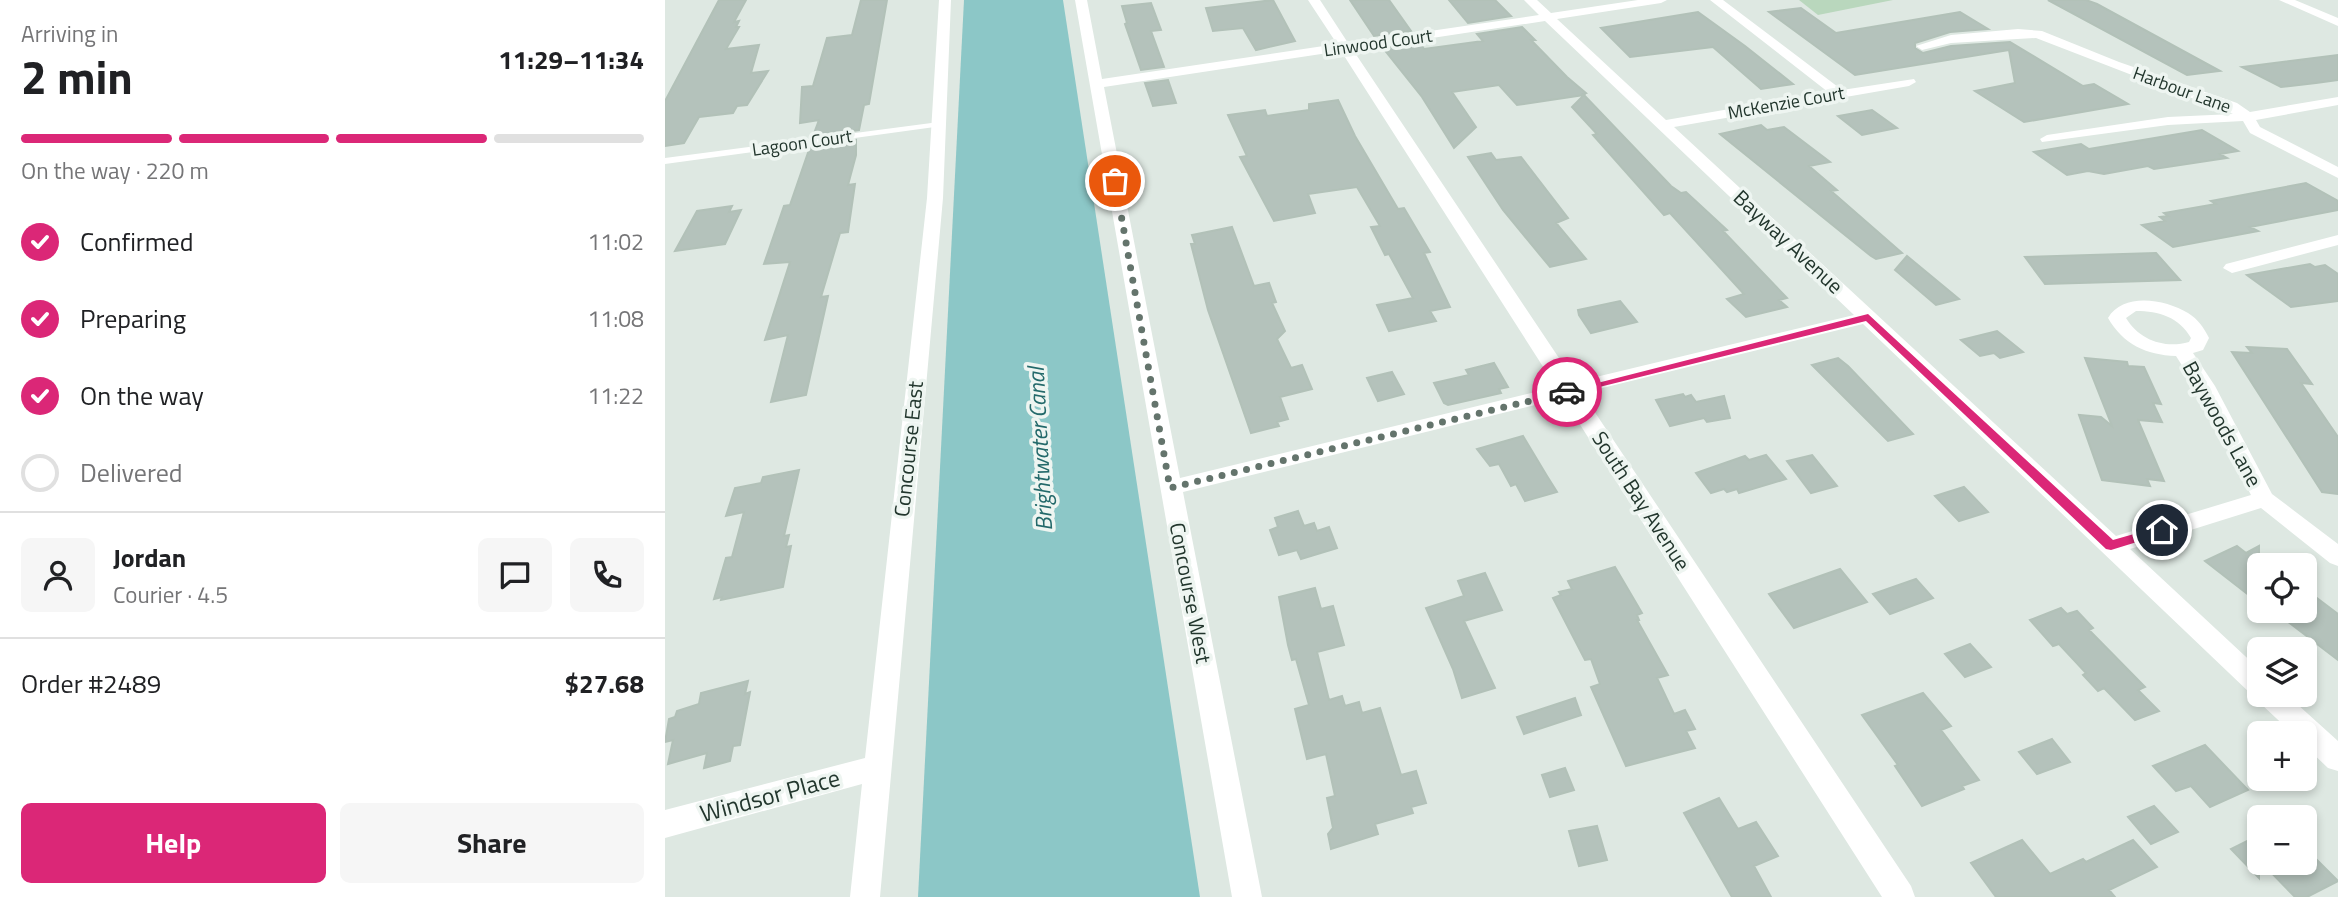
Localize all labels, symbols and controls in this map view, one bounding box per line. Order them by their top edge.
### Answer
text: Arriving in [21,16,118,51]
street label: Linwood Court [1322,21,1435,63]
text: 11:29–11:34 [498,40,644,79]
text: 2 min [21,42,133,112]
street label: Harbour Lane [2129,59,2235,120]
street label: McKenzie Court [1725,79,1847,126]
street label: Lagoon Court [750,122,854,163]
pin [1085,151,1145,211]
text: On the way · 220 m [21,153,209,188]
icon: bag [1096,162,1134,200]
street label: Bayway Avenue [1726,182,1851,301]
text: Confirmed [80,222,194,261]
icon: check [21,223,59,261]
text: 11:02 [587,224,644,259]
text: Preparing [80,299,186,338]
icon: check [21,300,59,338]
text: 11:08 [587,301,644,336]
street label: Baywoods Lane [2175,355,2271,492]
courier [1532,357,1602,427]
water label: Brightwater Canal [1018,363,1061,532]
icon: car [1548,373,1586,411]
text: On the way [80,376,204,415]
icon: check [21,377,59,415]
text: 11:22 [587,378,644,413]
street label: Concourse East [885,379,931,518]
street label: South Bay Avenue [1585,424,1699,577]
text: Delivered [80,453,183,492]
pin [2132,500,2192,560]
icon: home [2143,511,2181,549]
street label: Concourse West [1162,520,1220,667]
button: person [21,538,95,612]
text: Jordan [113,538,186,577]
button: chat [478,538,552,612]
button: phone [570,538,644,612]
map controls [2247,553,2317,875]
button: locate [2247,553,2317,623]
text: Courier · 4.5 [113,577,228,612]
button: layers [2247,637,2317,707]
text: Order #2489 [21,664,161,703]
text: $27.68 [565,664,644,703]
button: + [2247,721,2317,791]
street label: Windsor Place [696,759,844,831]
button: Help [21,803,326,883]
button: Share [340,803,644,883]
button: − [2247,805,2317,875]

